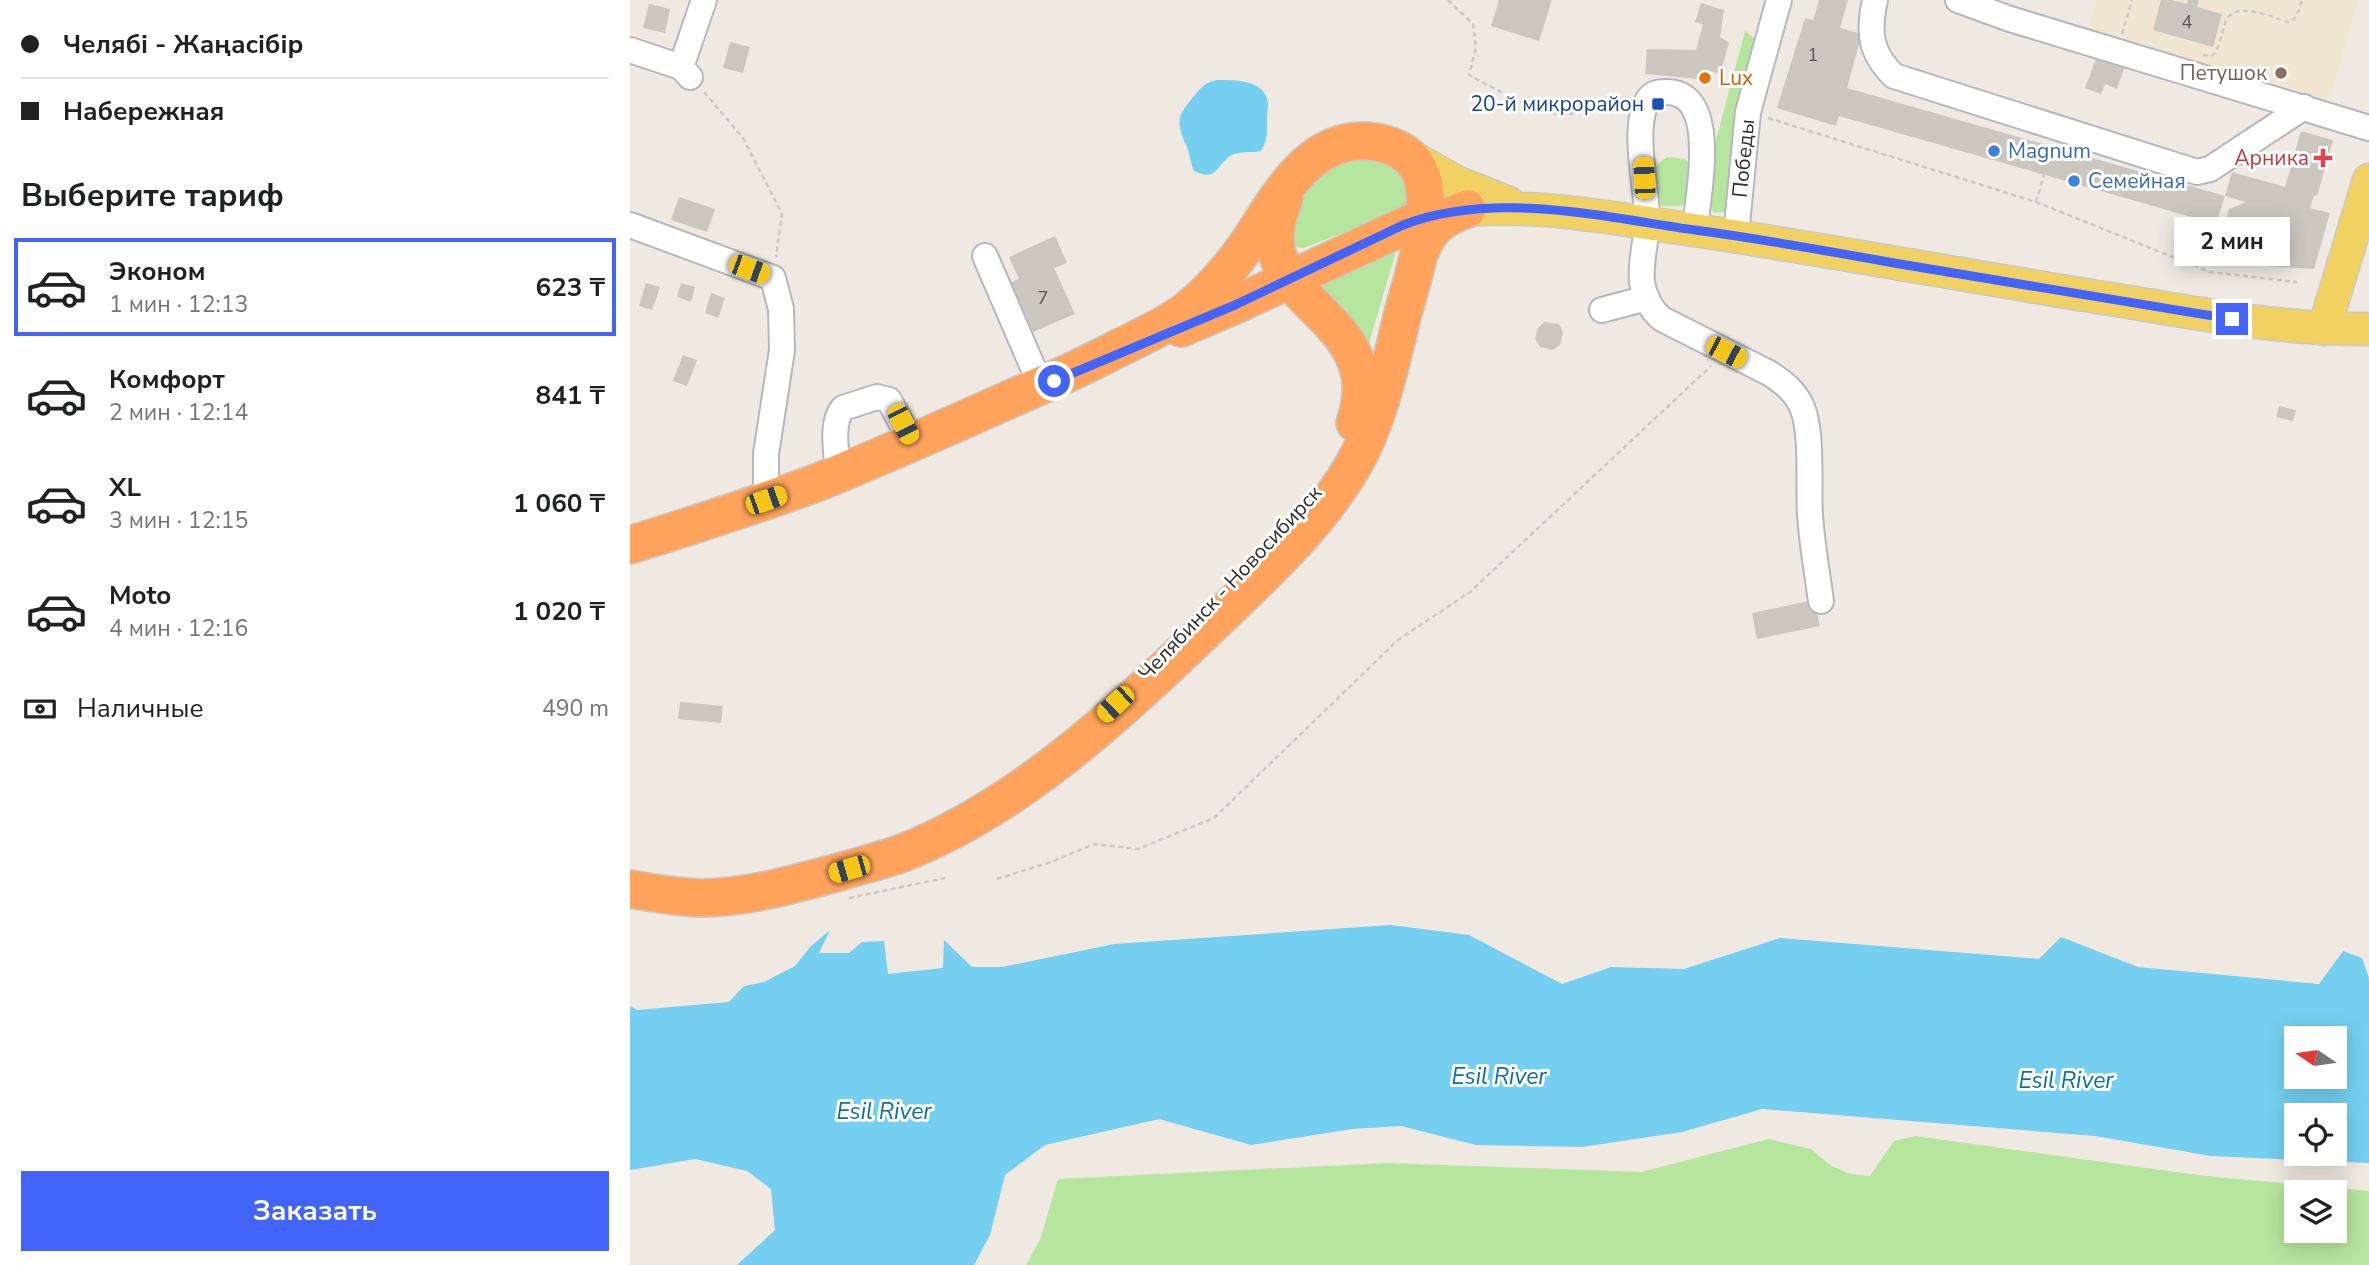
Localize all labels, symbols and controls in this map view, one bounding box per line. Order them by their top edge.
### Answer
house number: 4 [2182,10,2193,34]
text: Челябі - Жаңасібір [63,27,303,62]
house number: 1 [1808,43,1818,67]
place label: Петушок [2180,59,2268,87]
place label: Lux [1719,64,1753,92]
marker: Петушок [2273,65,2289,81]
marker: Lux [1697,70,1713,86]
place label: 20-й микрорайон [1470,90,1644,118]
text: Набережная [63,94,224,129]
marker: 20-й микрорайон [1650,96,1666,112]
street label: Победы [1726,118,1761,199]
place label: Magnum [2008,137,2091,165]
marker: Magnum [1986,143,2002,159]
place label: Арника [2234,144,2309,172]
marker: Арника [2315,150,2331,166]
car [1633,156,1656,200]
place label: Семейная [2088,167,2186,195]
marker: Семейная [2066,173,2082,189]
text: Выберите тариф [21,174,284,217]
callout: 2 мин [2174,218,2290,266]
text: 2 мин [2200,226,2264,257]
car [726,252,773,286]
text: Эконом [109,254,206,289]
icon: car [25,256,88,319]
text: 623 ₸ [536,270,605,305]
house number: 7 [1038,286,1048,310]
text: 1 мин · 12:13 [109,289,248,320]
route end [2216,303,2248,335]
car [1703,333,1750,371]
text: Комфорт [109,362,225,397]
icon: car [25,364,88,427]
route start [1038,365,1070,397]
text: 841 ₸ [536,378,605,413]
text: 2 мин · 12:14 [109,397,248,428]
car [885,401,922,447]
text: XL [109,470,141,505]
icon: car [25,472,88,535]
street label: Челябинск - Новосибирск [1132,479,1329,687]
car [743,483,790,517]
text: 1 060 ₸ [513,486,605,521]
text: 3 мин · 12:15 [109,505,248,536]
text: Moto [109,578,171,613]
icon: car [25,580,88,643]
text: 1 020 ₸ [513,594,605,629]
text: 4 мин · 12:16 [109,613,248,644]
car [1093,682,1138,726]
icon: cash [21,690,59,728]
text: Наличные [77,691,204,726]
text: 490 m [542,693,609,724]
car [826,853,873,885]
north arrow [2284,1026,2347,1088]
map controls [2284,1026,2347,1243]
water label: Esil River [1451,1061,1547,1092]
water label: Esil River [2018,1065,2114,1096]
water label: Esil River [836,1096,932,1127]
button: locate [2284,1103,2347,1166]
button: Заказать [21,1171,609,1251]
button: layers [2284,1180,2347,1243]

